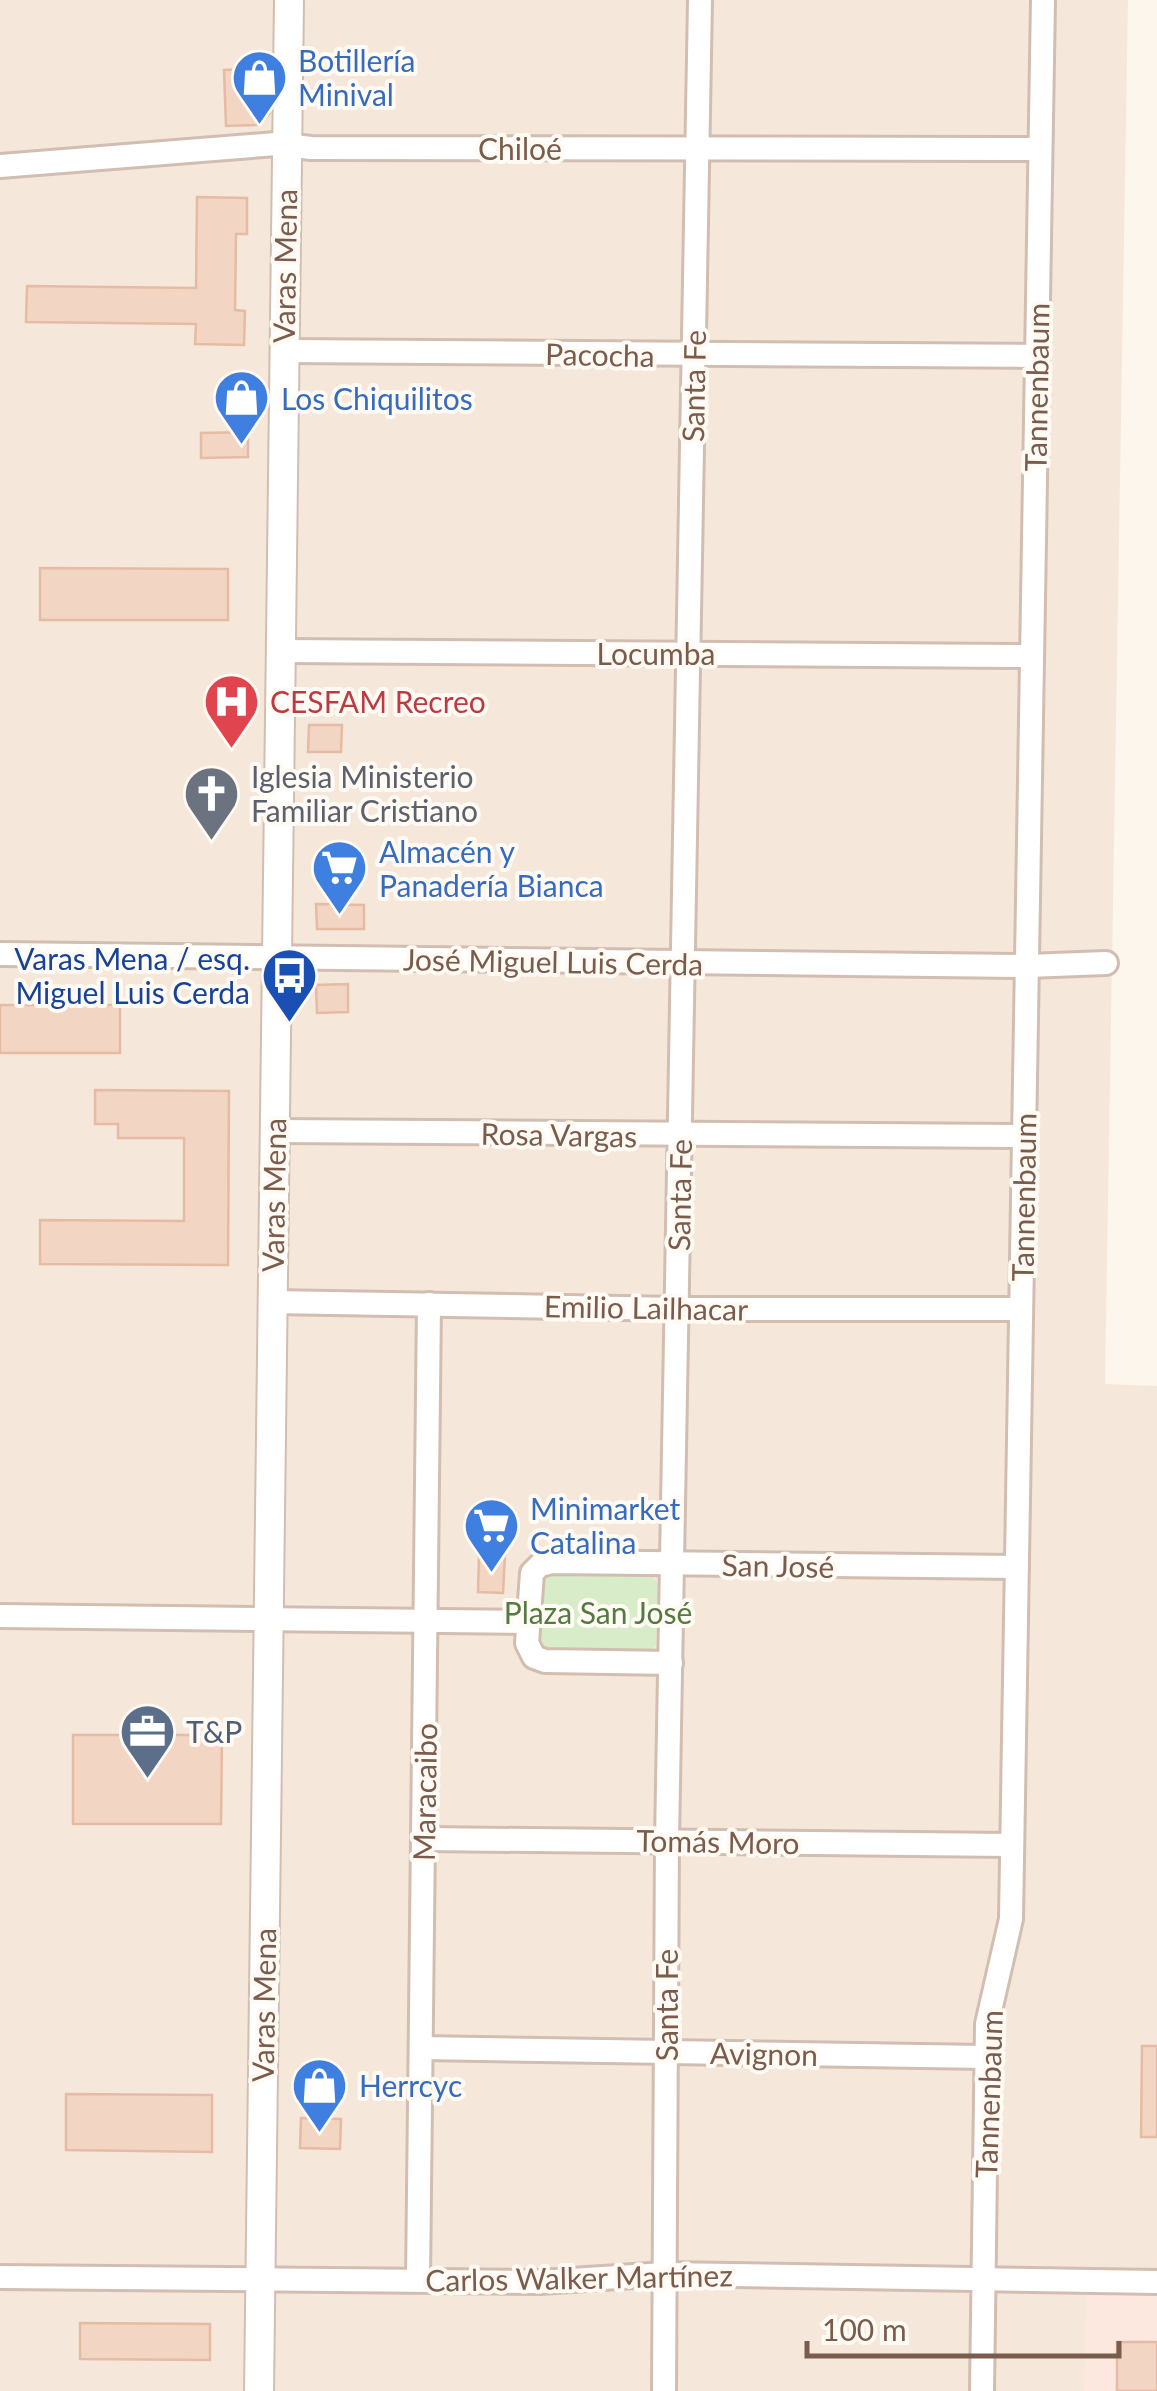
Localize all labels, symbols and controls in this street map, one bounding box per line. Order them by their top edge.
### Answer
place label: Botillería Minival [298,42,415,112]
shop icon: Botillería Minival [229,47,289,126]
street label: Chiloé [478,130,562,166]
street label: Varas Mena [265,189,303,343]
street label: Tannenbaum [1017,303,1055,471]
street label: Santa Fe [674,330,712,442]
street label: Pacocha [545,335,655,373]
shop icon: Los Chiquilitos [212,368,272,447]
place label: Los Chiquilitos [281,380,473,416]
street label: Locumba [597,635,715,671]
hospital icon: CESFAM Recreo [201,671,261,750]
place label: CESFAM Recreo [270,683,486,719]
place label: Iglesia Ministerio Familiar Cristiano [251,758,478,828]
church icon: Iglesia Ministerio Familiar Cristiano [182,763,242,842]
place label: Almacén y Panadería Bianca [379,833,604,903]
supermarket icon: Almacén y Panadería Bianca [310,838,370,917]
place label: Varas Mena / esq. Miguel Luis Cerda [14,940,250,1010]
street label: José Miguel Luis Cerda [403,940,703,982]
bus stop icon: Varas Mena / esq. Miguel Luis Cerda [259,945,319,1024]
street label: Tannenbaum [1004,1113,1042,1281]
street label: Rosa Vargas [480,1115,638,1153]
street label: Varas Mena [254,1118,292,1272]
street label: Santa Fe [660,1139,698,1251]
street label: Emilio Lailhacar [544,1287,748,1327]
place label: Minimarket Catalina [530,1490,680,1560]
supermarket icon: Minimarket Catalina [461,1495,521,1574]
street label: San José [721,1546,835,1584]
park label: Plaza San José [504,1594,692,1630]
office icon: T&P [117,1701,177,1780]
place label: T&P [186,1713,242,1749]
street label: Maracaibo [405,1723,443,1861]
street label: Tomás Moro [636,1822,800,1860]
street label: Varas Mena [244,1928,282,2082]
street label: Santa Fe [648,1949,684,2061]
street label: Tannenbaum [967,2009,1009,2179]
street label: Avignon [710,2034,818,2072]
shop icon: Herrcyc [290,2055,350,2134]
place label: Herrcyc [359,2067,462,2103]
street label: Carlos Walker Martínez [425,2256,733,2298]
scale bar [807,2296,1120,2358]
text: 100 m [822,2311,907,2347]

